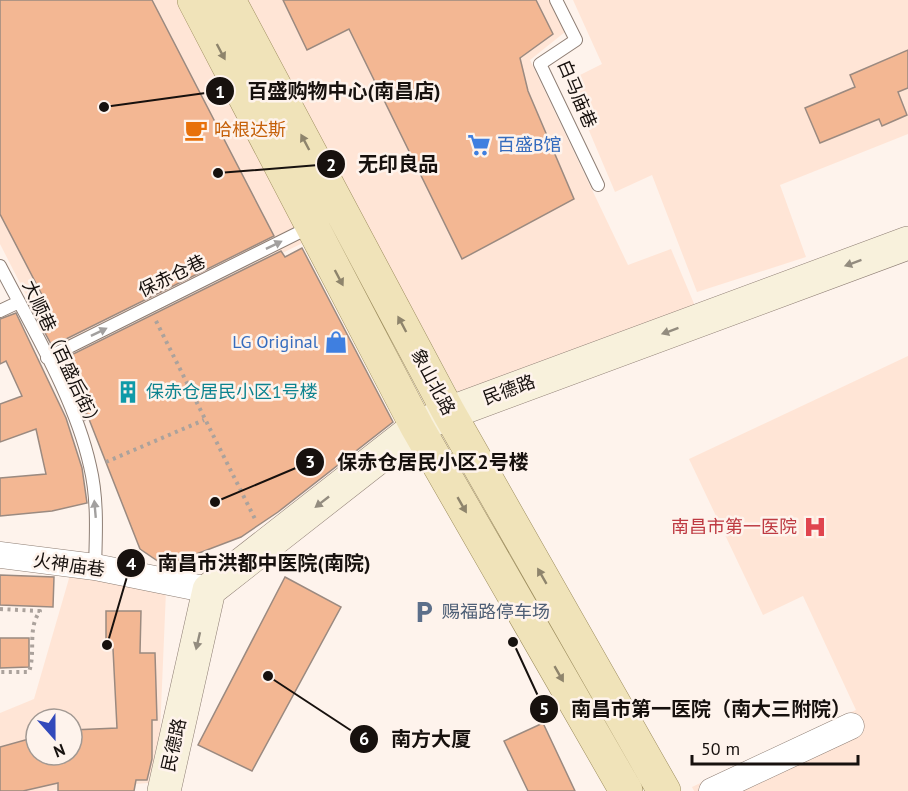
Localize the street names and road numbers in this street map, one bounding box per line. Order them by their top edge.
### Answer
street label: 白马庙巷 [553,56,602,131]
street label: 保赤仓巷 [134,249,209,302]
street label: 大顺巷（百盛后街） [18,277,107,433]
street label: 象山北路 [406,345,460,419]
street label: 民德路 [480,369,538,410]
street label: 火神庙巷 [32,548,106,581]
street label: 民德路 [156,716,191,774]

